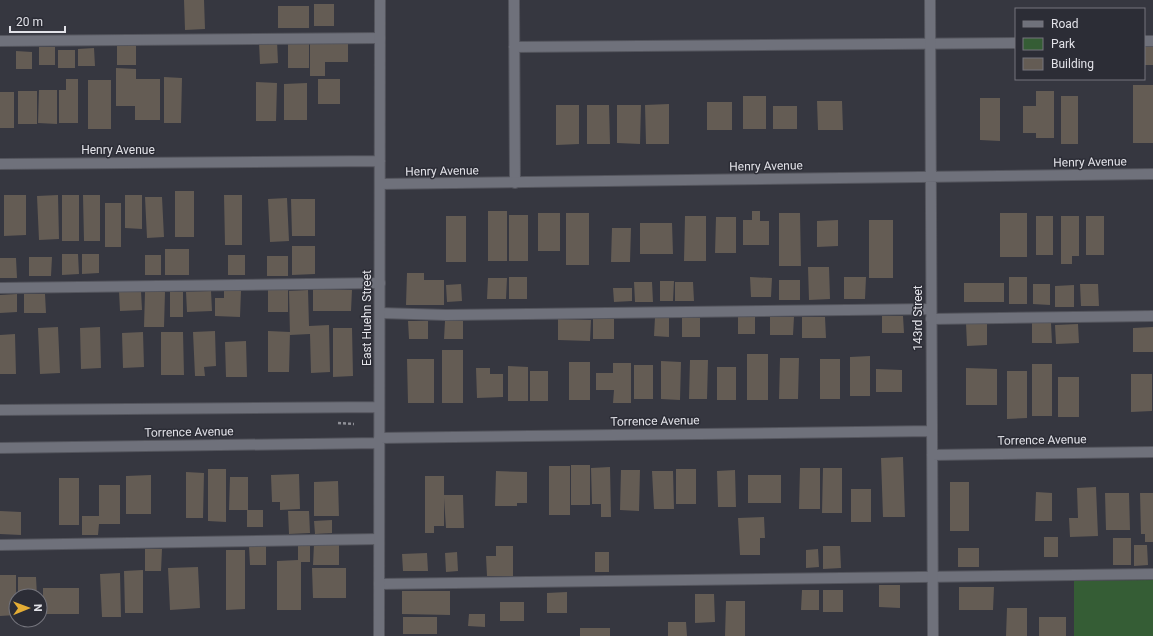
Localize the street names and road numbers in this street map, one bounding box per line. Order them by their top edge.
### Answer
street label: Henry Avenue [81,143,155,157]
street label: Henry Avenue [1053,154,1127,170]
street label: Henry Avenue [729,158,803,174]
street label: Henry Avenue [405,163,479,179]
street label: East Huehn Street [360,270,374,366]
street label: 143rd Street [911,285,925,351]
street label: Torrence Avenue [610,413,700,429]
street label: Torrence Avenue [144,424,234,440]
street label: Torrence Avenue [997,432,1087,448]

